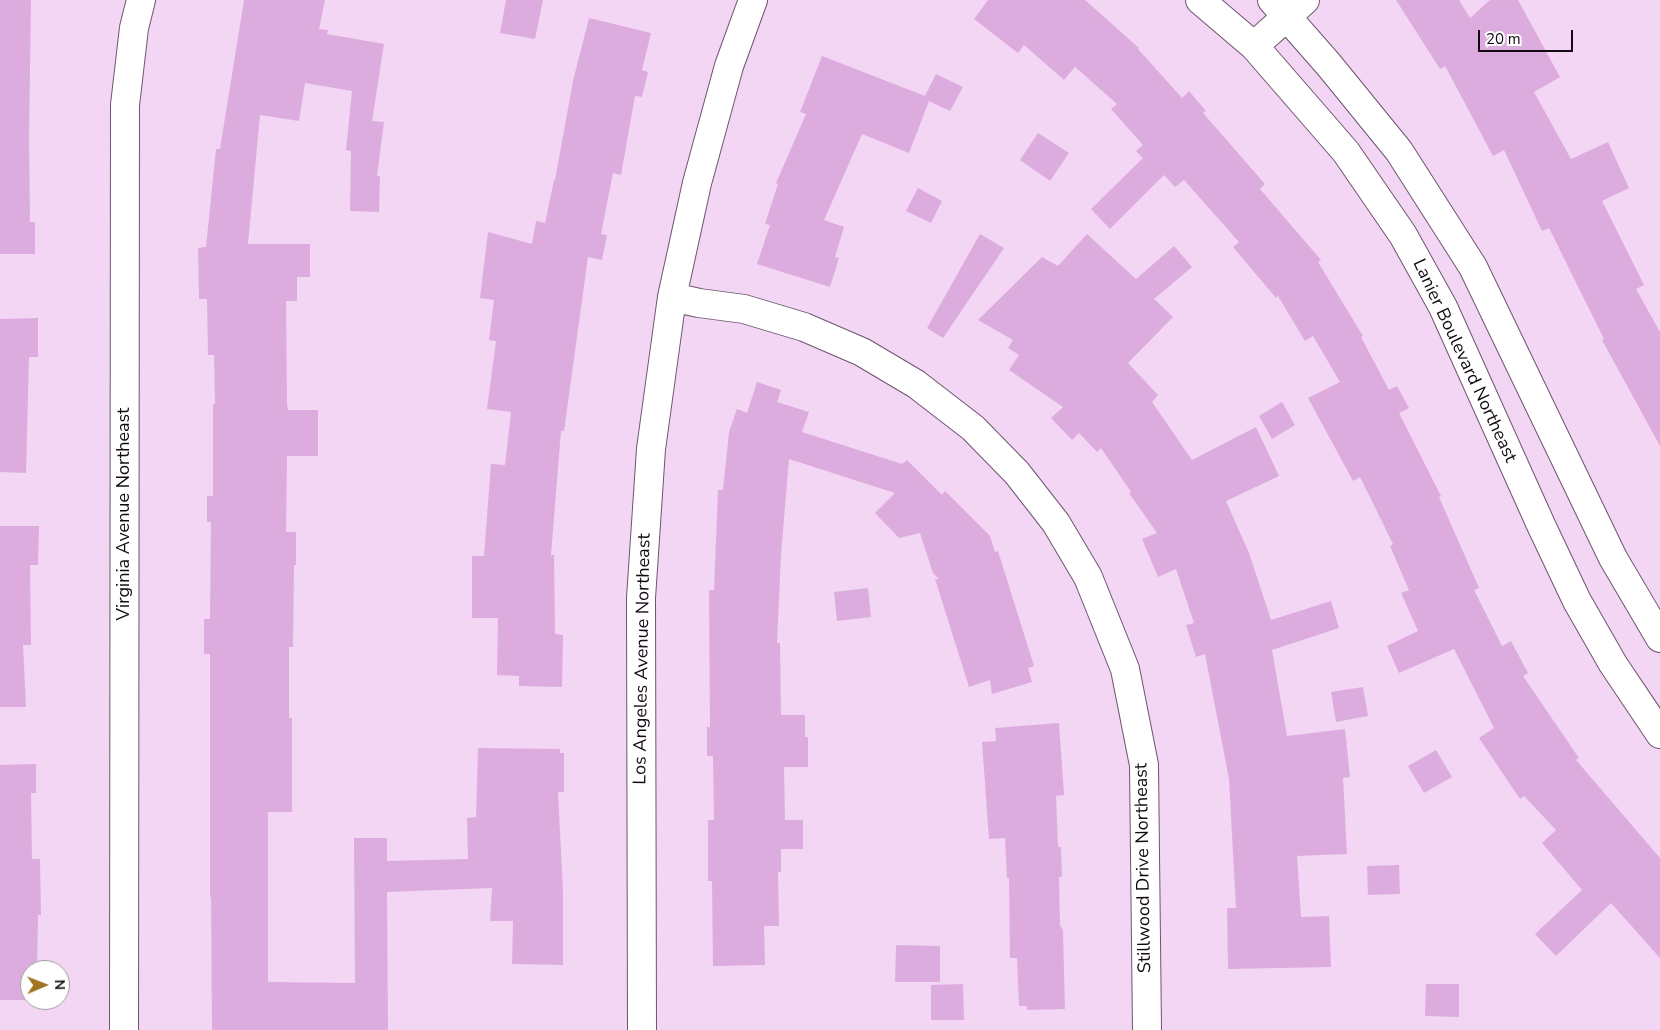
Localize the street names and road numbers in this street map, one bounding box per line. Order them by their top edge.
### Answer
street label: Lanier Boulevard Northeast [1407,256,1521,466]
street label: Virginia Avenue Northeast [114,408,136,620]
street label: Los Angeles Avenue Northeast [630,533,656,785]
street label: Stillwood Drive Northeast [1131,763,1157,973]

